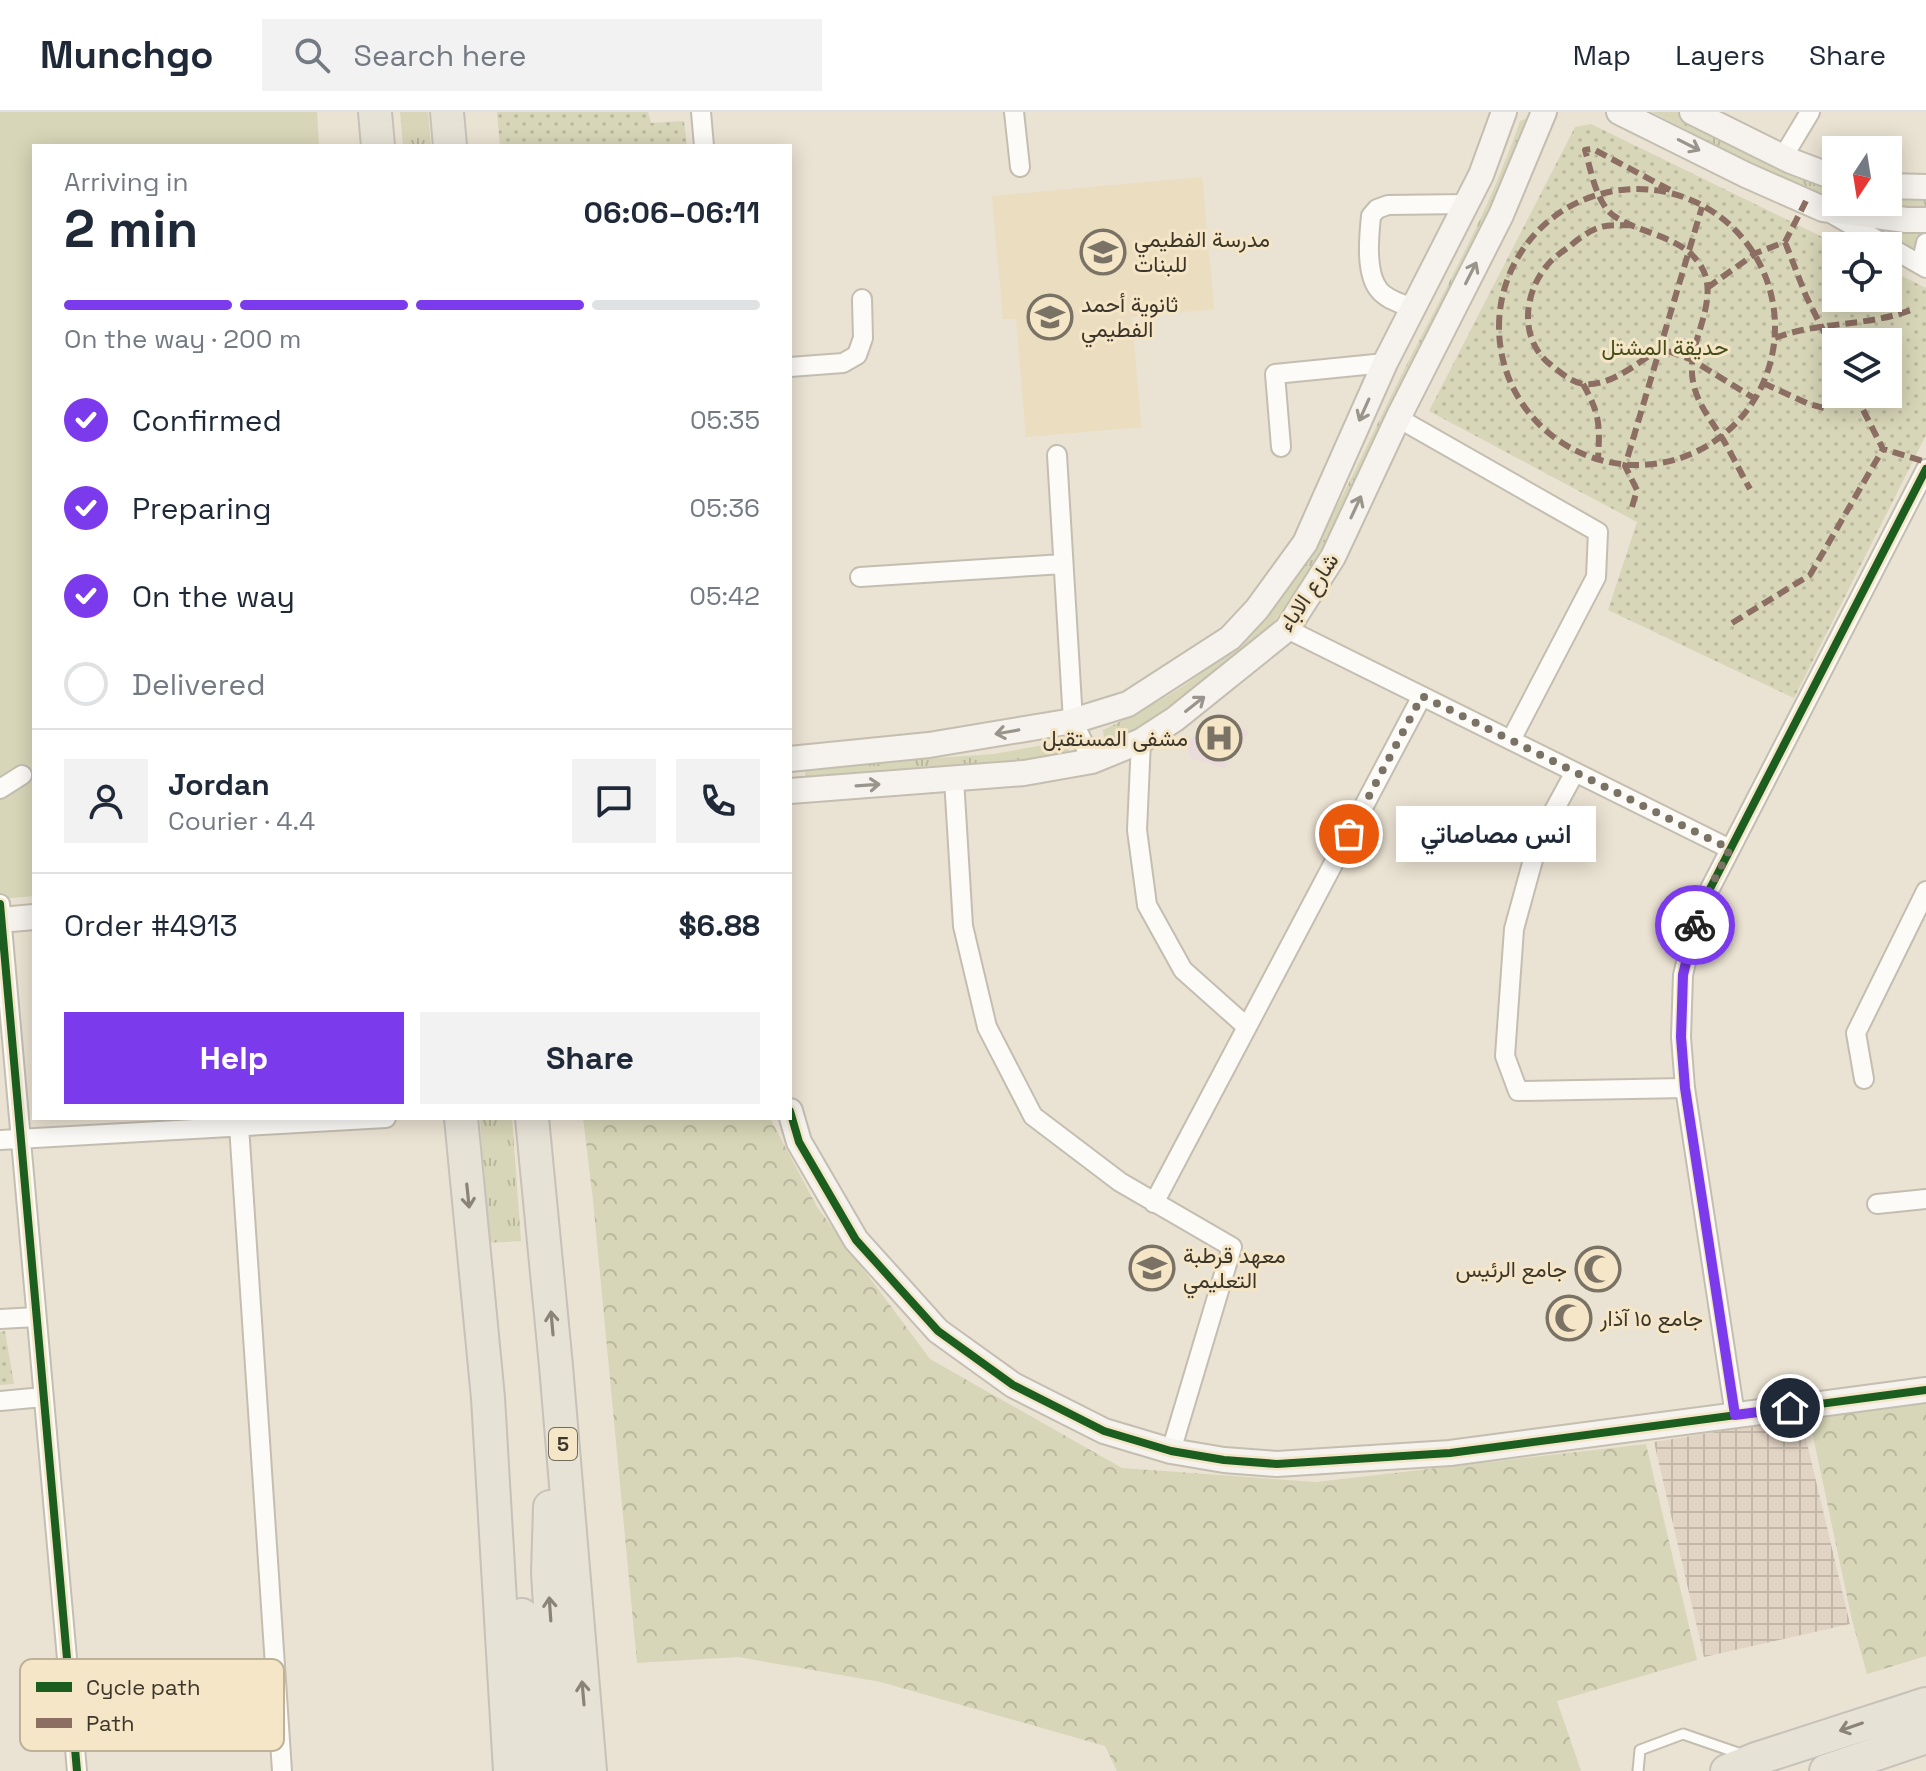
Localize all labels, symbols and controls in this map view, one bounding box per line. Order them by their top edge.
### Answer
search box [262,19,822,91]
text: Munchgo [40,31,214,79]
icon: search [290,33,334,77]
text: Search here [354,36,526,75]
text: Map [1573,37,1631,73]
text: Layers [1675,37,1765,73]
text: Share [1809,37,1886,73]
north arrow [1822,136,1902,216]
map controls [1822,136,1902,408]
one-way arrow [1677,138,1700,154]
text: Arriving in [64,165,188,199]
text: 06:06–06:11 [584,193,760,232]
text: 2 min [64,196,198,262]
place label: مدرسة الفطيمي للبنات [1134,225,1270,278]
school or university icon: مدرسة الفطيمي للبنات [1079,228,1127,276]
button: locate [1822,232,1902,312]
one-way arrow [1464,262,1479,286]
place label: ثانوية أحمد الفطيمي [1081,290,1178,348]
school or university icon: ثانوية أحمد الفطيمي [1026,293,1074,341]
text: On the way · 200 m [64,322,301,356]
button: layers [1822,328,1902,408]
park label: حديقة المشتل [1601,333,1729,361]
icon: check [64,398,108,442]
one-way arrow [1355,398,1370,422]
text: Confirmed [132,401,282,440]
text: 05:35 [690,403,760,437]
icon: check [64,486,108,530]
text: Preparing [132,489,271,528]
text: 05:36 [690,491,760,525]
one-way arrow [1350,495,1365,519]
street label: شارع الاباء [1272,547,1345,637]
icon: check [64,574,108,618]
text: On the way [132,577,295,616]
text: 05:42 [689,579,760,613]
text: Delivered [132,665,266,704]
one-way arrow [1184,695,1205,712]
hospital icon: مشفى المستقبل [1195,714,1243,762]
place label: مشفى المستقبل [1042,724,1188,752]
one-way arrow [995,726,1021,741]
button: person [64,759,148,843]
button: chat [572,759,656,843]
button: phone [676,759,760,843]
text: Jordan [168,765,270,804]
one-way arrow [854,778,881,793]
pin [1315,800,1383,868]
text: Courier · 4.4 [168,804,315,838]
callout: انس مصاصاتي [1397,806,1597,862]
icon: bag [1327,812,1371,856]
text: انس مصاصاتي [1421,817,1571,851]
courier [1655,885,1735,965]
icon: bike [1673,903,1717,947]
text: Order #4913 [64,906,238,945]
text: $6.88 [678,906,760,945]
button: Help [64,1012,404,1104]
button: Share [420,1012,760,1104]
one-way arrow [461,1182,476,1209]
place label: معهد قرطبة التعليمي [1183,1241,1286,1299]
school or university icon: معهد قرطبة التعليمي [1128,1244,1176,1292]
mosque icon: جامع الرئيس [1574,1245,1622,1293]
place label: جامع الرئيس [1456,1255,1567,1284]
mosque icon: جامع ١٥ آذار [1545,1294,1593,1342]
place label: جامع ١٥ آذار [1599,1304,1703,1333]
one-way arrow [544,1310,559,1337]
pin [1756,1374,1824,1442]
icon: home [1768,1386,1812,1430]
road number: 5 [549,1428,577,1460]
one-way arrow [542,1596,557,1623]
legend [20,1659,284,1751]
text: Cycle path [86,1673,201,1701]
one-way arrow [575,1680,590,1707]
text: Path [86,1709,135,1737]
one-way arrow [1839,1720,1865,1735]

